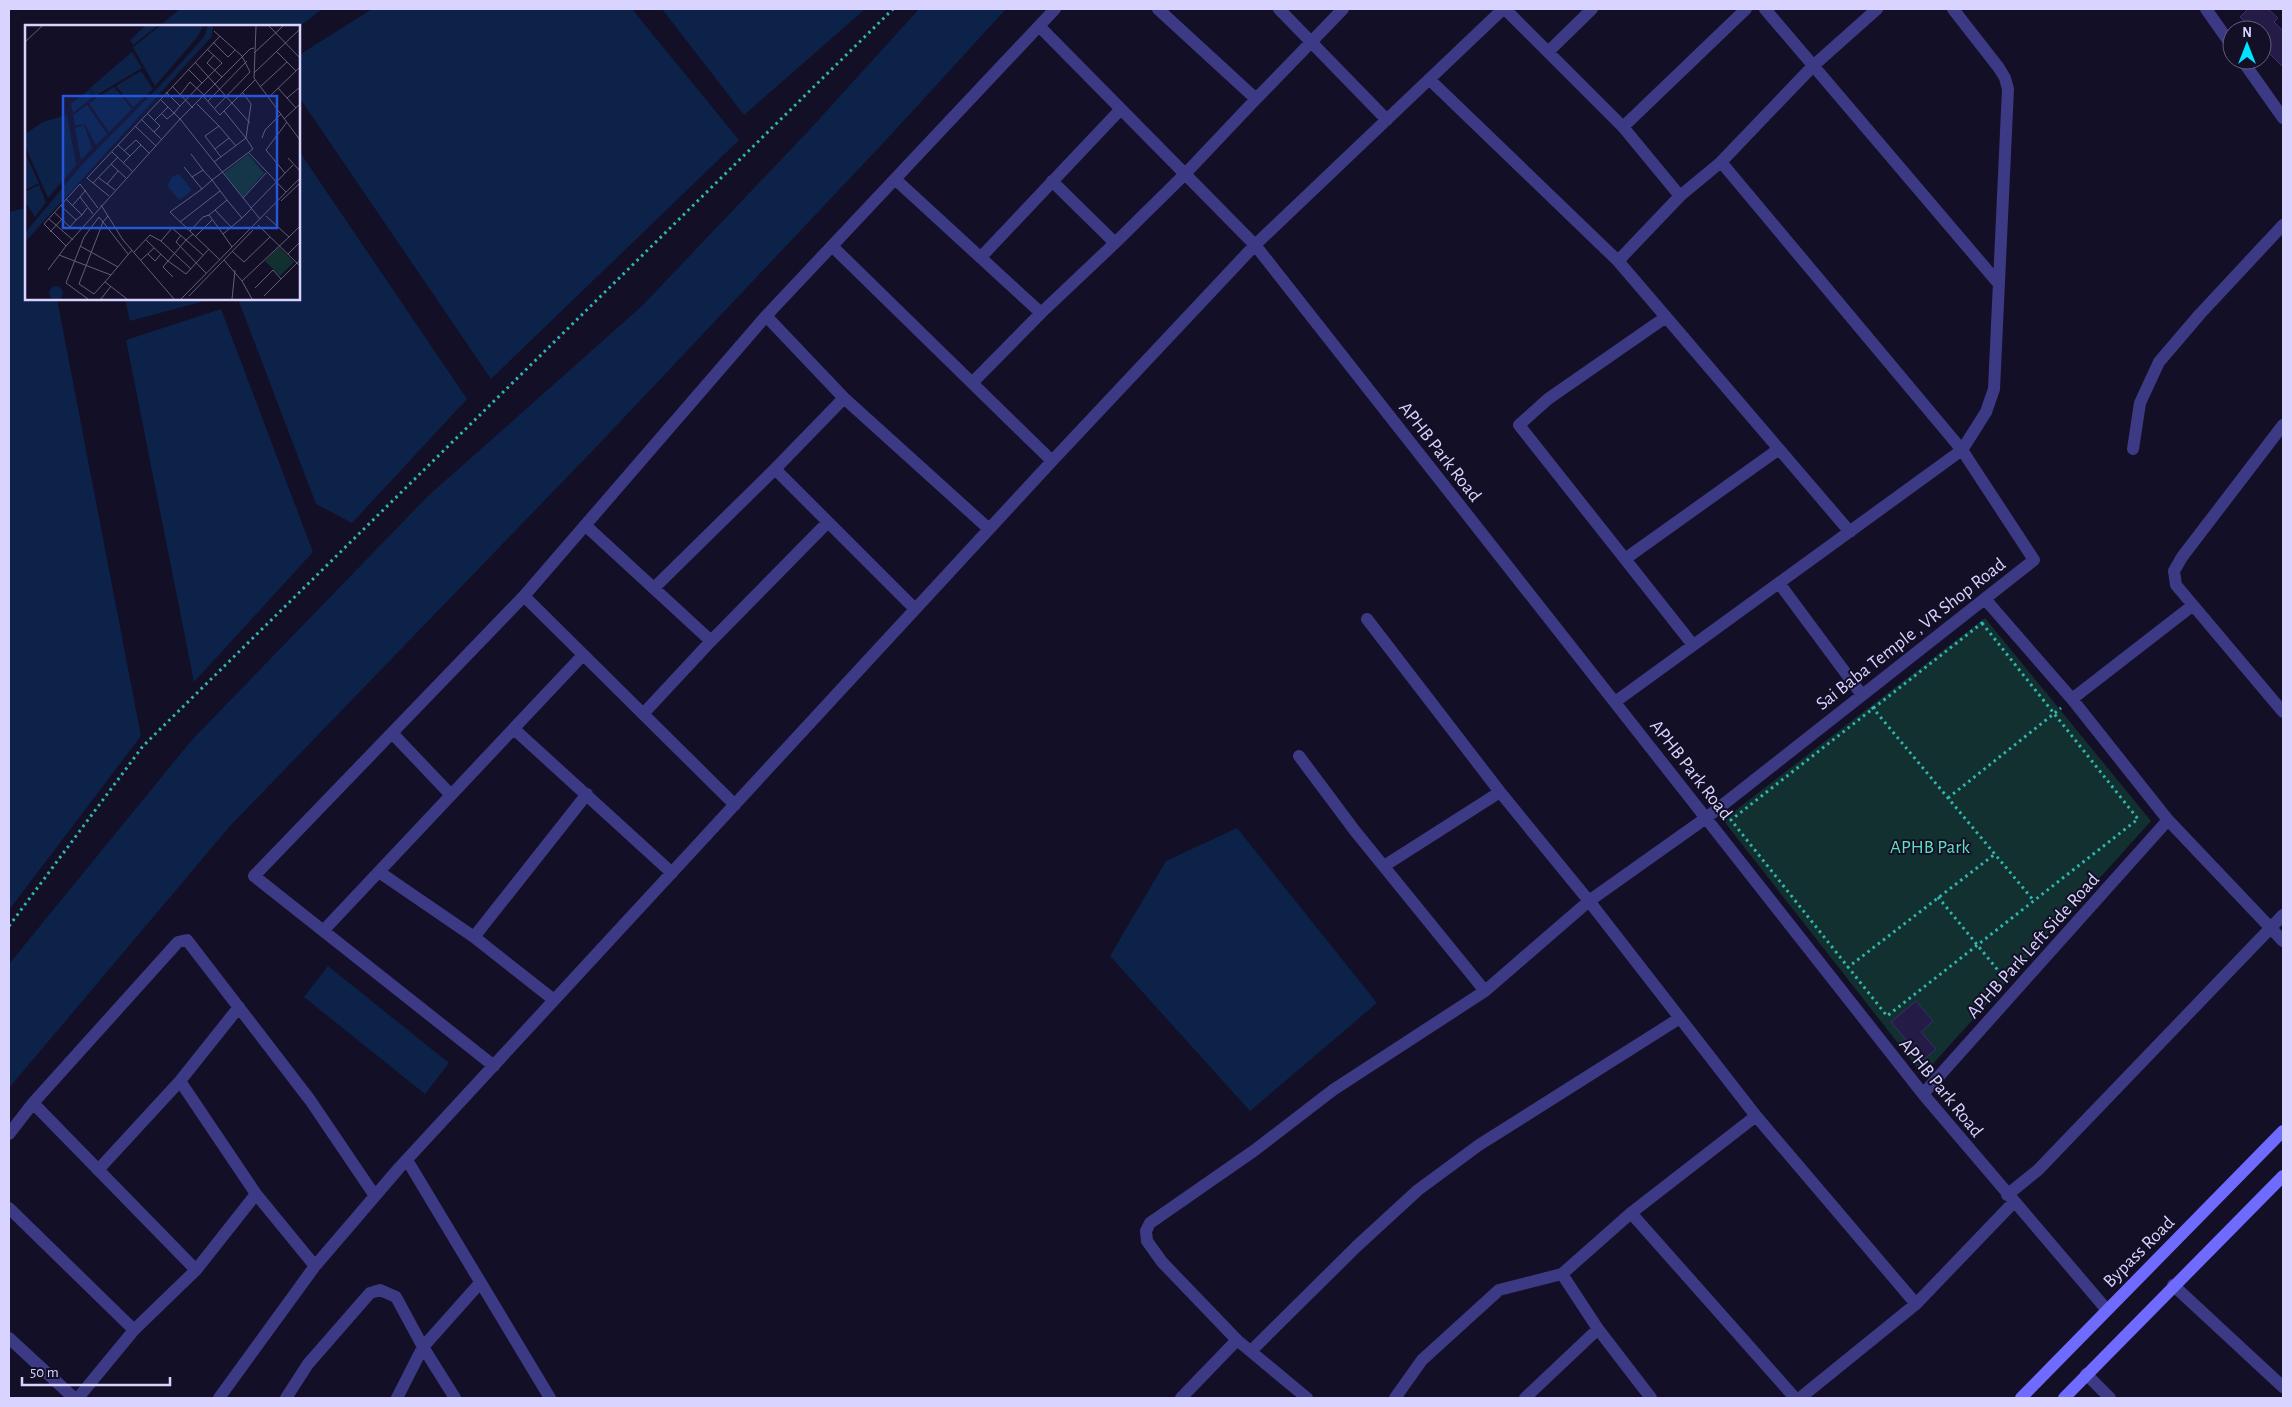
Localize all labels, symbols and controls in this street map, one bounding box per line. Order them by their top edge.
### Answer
north arrow [2222,20,2272,70]
inset map [25,25,300,300]
text: N [2242,26,2252,40]
street label: APHB Park Road [1395,398,1485,506]
street label: Sai Baba Temple , VR Shop Road [1813,554,2009,714]
street label: APHB Park Road [1646,716,1736,824]
park label: APHB Park [1890,838,1970,857]
street label: APHB Park Left Side Road [1963,870,2103,1022]
street label: APHB Park Road [1895,1035,1986,1141]
street label: Bypass Road [2100,1213,2178,1291]
scale bar [22,1354,170,1386]
text: 50 m [30,1365,59,1380]

